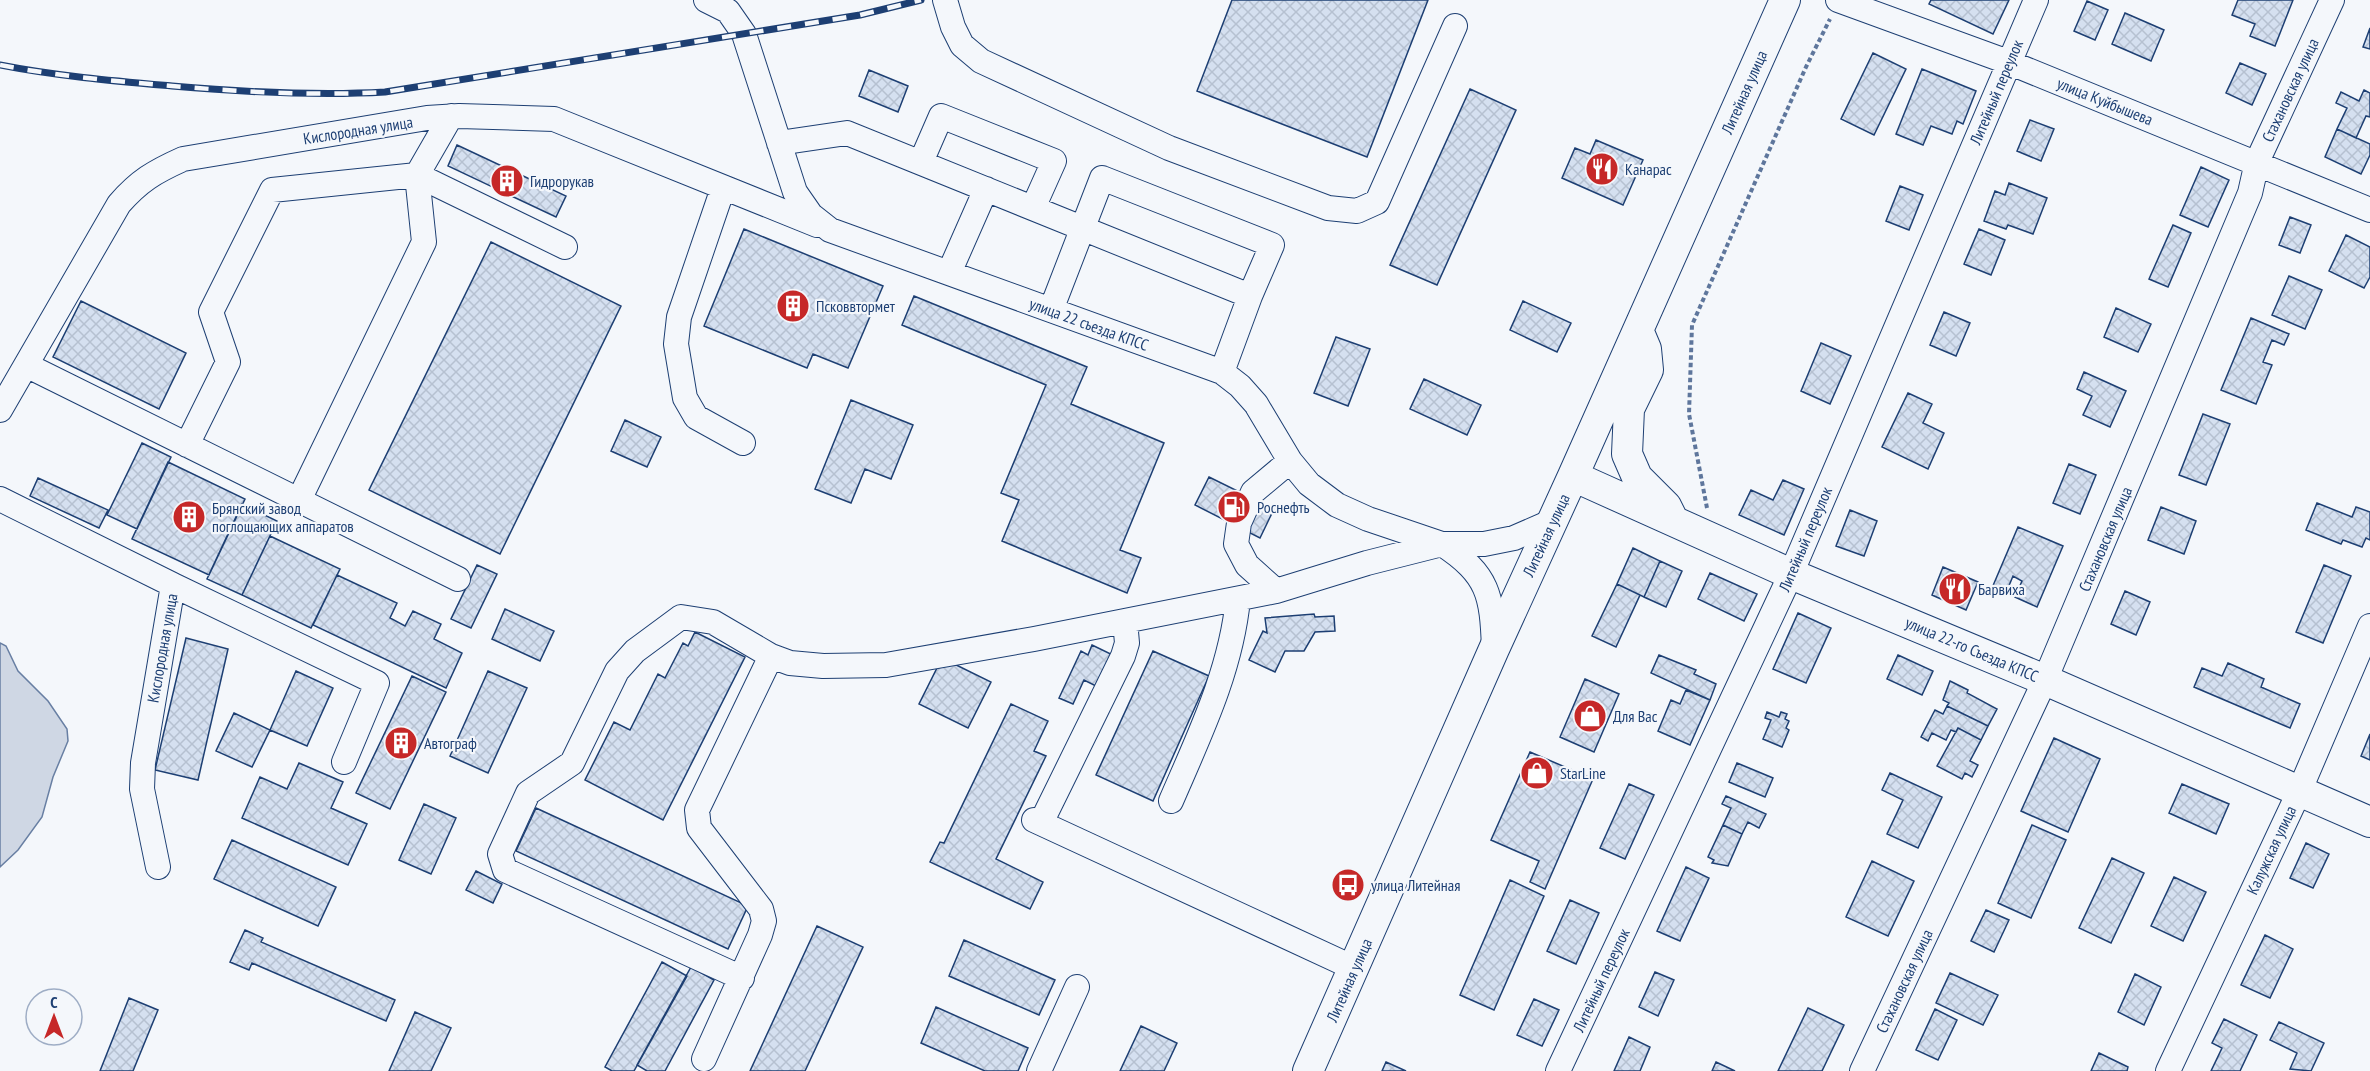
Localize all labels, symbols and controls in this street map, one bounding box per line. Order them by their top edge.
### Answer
street label: Стахановская улица [2257,35,2323,145]
street label: Литейный переулок [1965,36,2027,148]
street label: Литейная улица [1716,47,1771,138]
street label: улица Куйбышева [2054,73,2156,129]
street label: Кислородная улица [302,111,414,149]
restaurant icon: Канарас [1584,151,1620,187]
place label: Канарас [1625,159,1672,179]
building icon: Гидрорукав [489,163,525,199]
place label: Гидрорукав [530,171,594,191]
building icon: Псковвтормет [775,288,811,324]
street label: улица 22 съезда КПСС [1027,293,1151,355]
place label: Псковвтормет [816,296,896,316]
street label: Литейный переулок [1774,483,1836,595]
street label: Стахановская улица [2074,484,2136,594]
fuel station icon: Роснефть [1216,489,1252,525]
street label: Литейная улица [1518,490,1574,581]
place label: Роснефть [1257,497,1310,517]
place label: Брянский завод поглощающих аппаратов [212,498,354,536]
building icon: Брянский завод поглощающих аппаратов [171,499,207,535]
restaurant icon: Барвиха [1937,571,1973,607]
place label: Барвиха [1978,579,2025,599]
street label: Кислородная улица [143,592,181,704]
street label: улица 22-го Съезда КПСС [1902,612,2042,686]
shop icon: Для Вас [1572,698,1608,734]
place label: Для Вас [1613,706,1658,726]
building icon: Автограф [383,725,419,761]
place label: Автограф [424,733,477,753]
shop icon: StarLine [1519,755,1555,791]
place label: StarLine [1560,763,1606,783]
street label: Калужская улица [2242,802,2300,898]
bus stop icon: улица Литейная [1330,867,1366,903]
place label: улица Литейная [1371,875,1460,895]
street label: Литейный переулок [1568,924,1634,1036]
street label: Стахановская улица [1871,926,1937,1036]
street label: Литейная улица [1321,935,1376,1026]
north arrow [24,987,84,1047]
text: С [50,992,58,1012]

